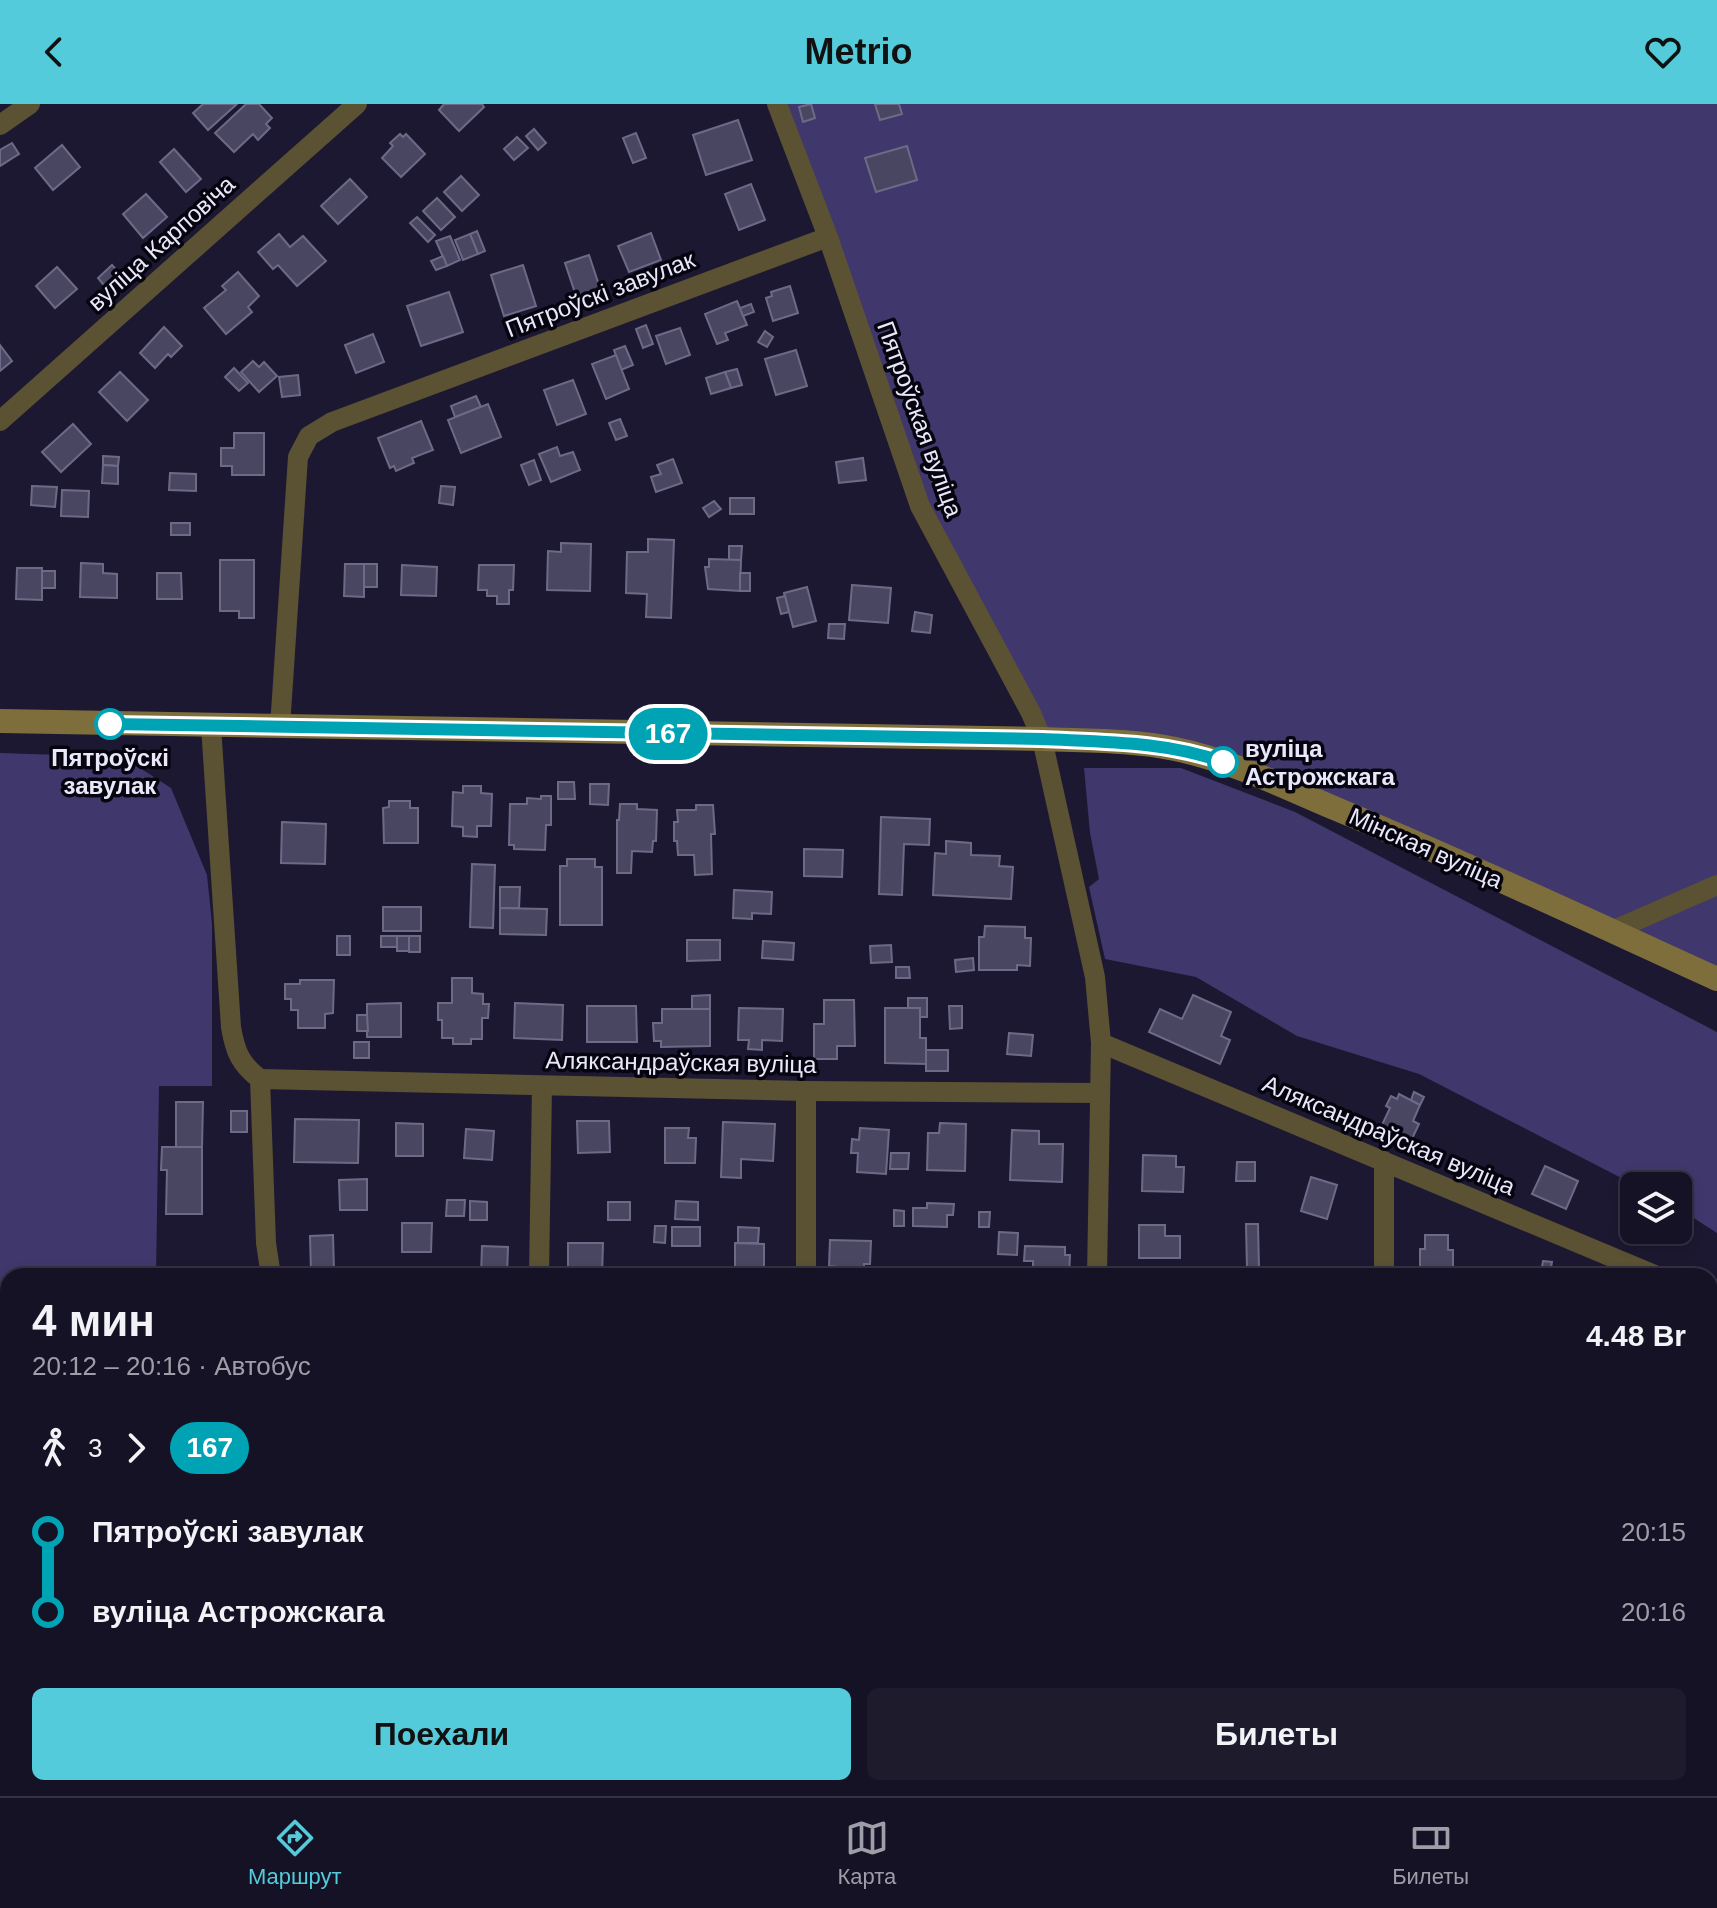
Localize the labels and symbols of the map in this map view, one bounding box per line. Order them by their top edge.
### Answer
street label: вуліца Карповіча [82,170,240,316]
street label: Пятроўскі завулак [502,245,699,343]
street label: Пятроўская вуліца [872,318,968,521]
line badge: 167 [622,708,714,760]
marker: Пятроўскі завулак [95,709,125,739]
place label: вуліца Астрожскага [1245,735,1396,790]
place label: Пятроўскі завулак [51,744,169,799]
marker: вуліца Астрожскага [1208,747,1238,777]
street label: Мінская вуліца [1345,802,1507,894]
street label: Аляксандраўская вуліца [545,1046,817,1078]
street label: Аляксандраўская вуліца [1259,1070,1520,1201]

